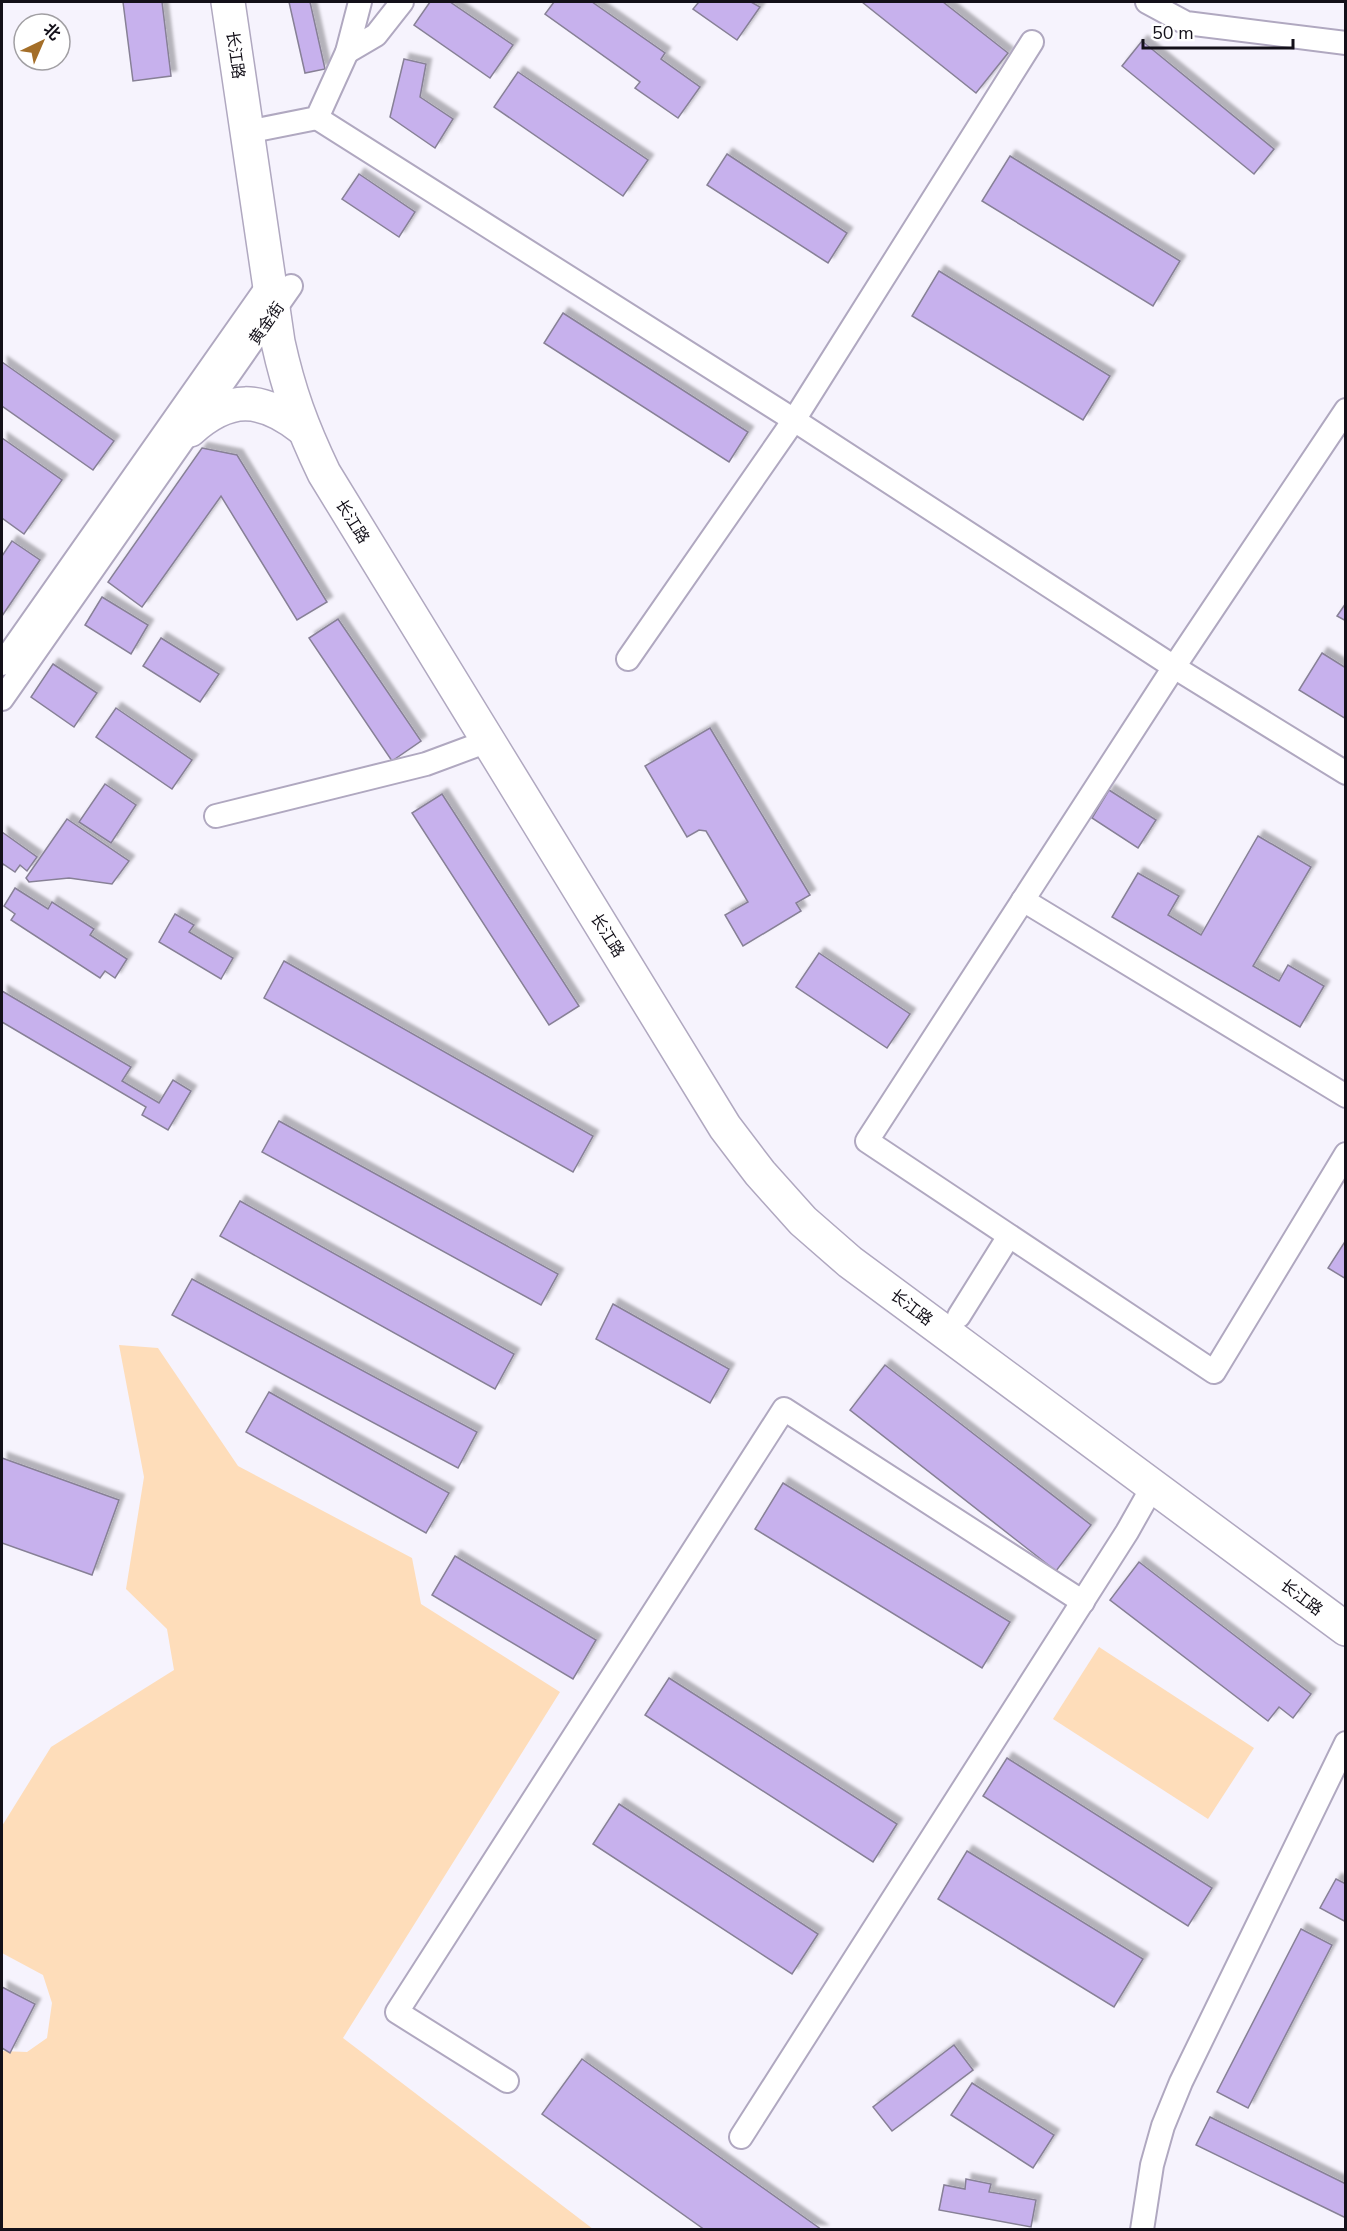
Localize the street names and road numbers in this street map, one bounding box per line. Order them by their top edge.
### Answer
street label: 长江路 [221,30,249,80]
street label: 黄金街 [244,298,290,350]
street label: 长江路 [330,495,374,548]
street label: 长江路 [585,909,629,962]
street label: 长江路 [886,1285,937,1331]
street label: 长江路 [1276,1575,1327,1621]

